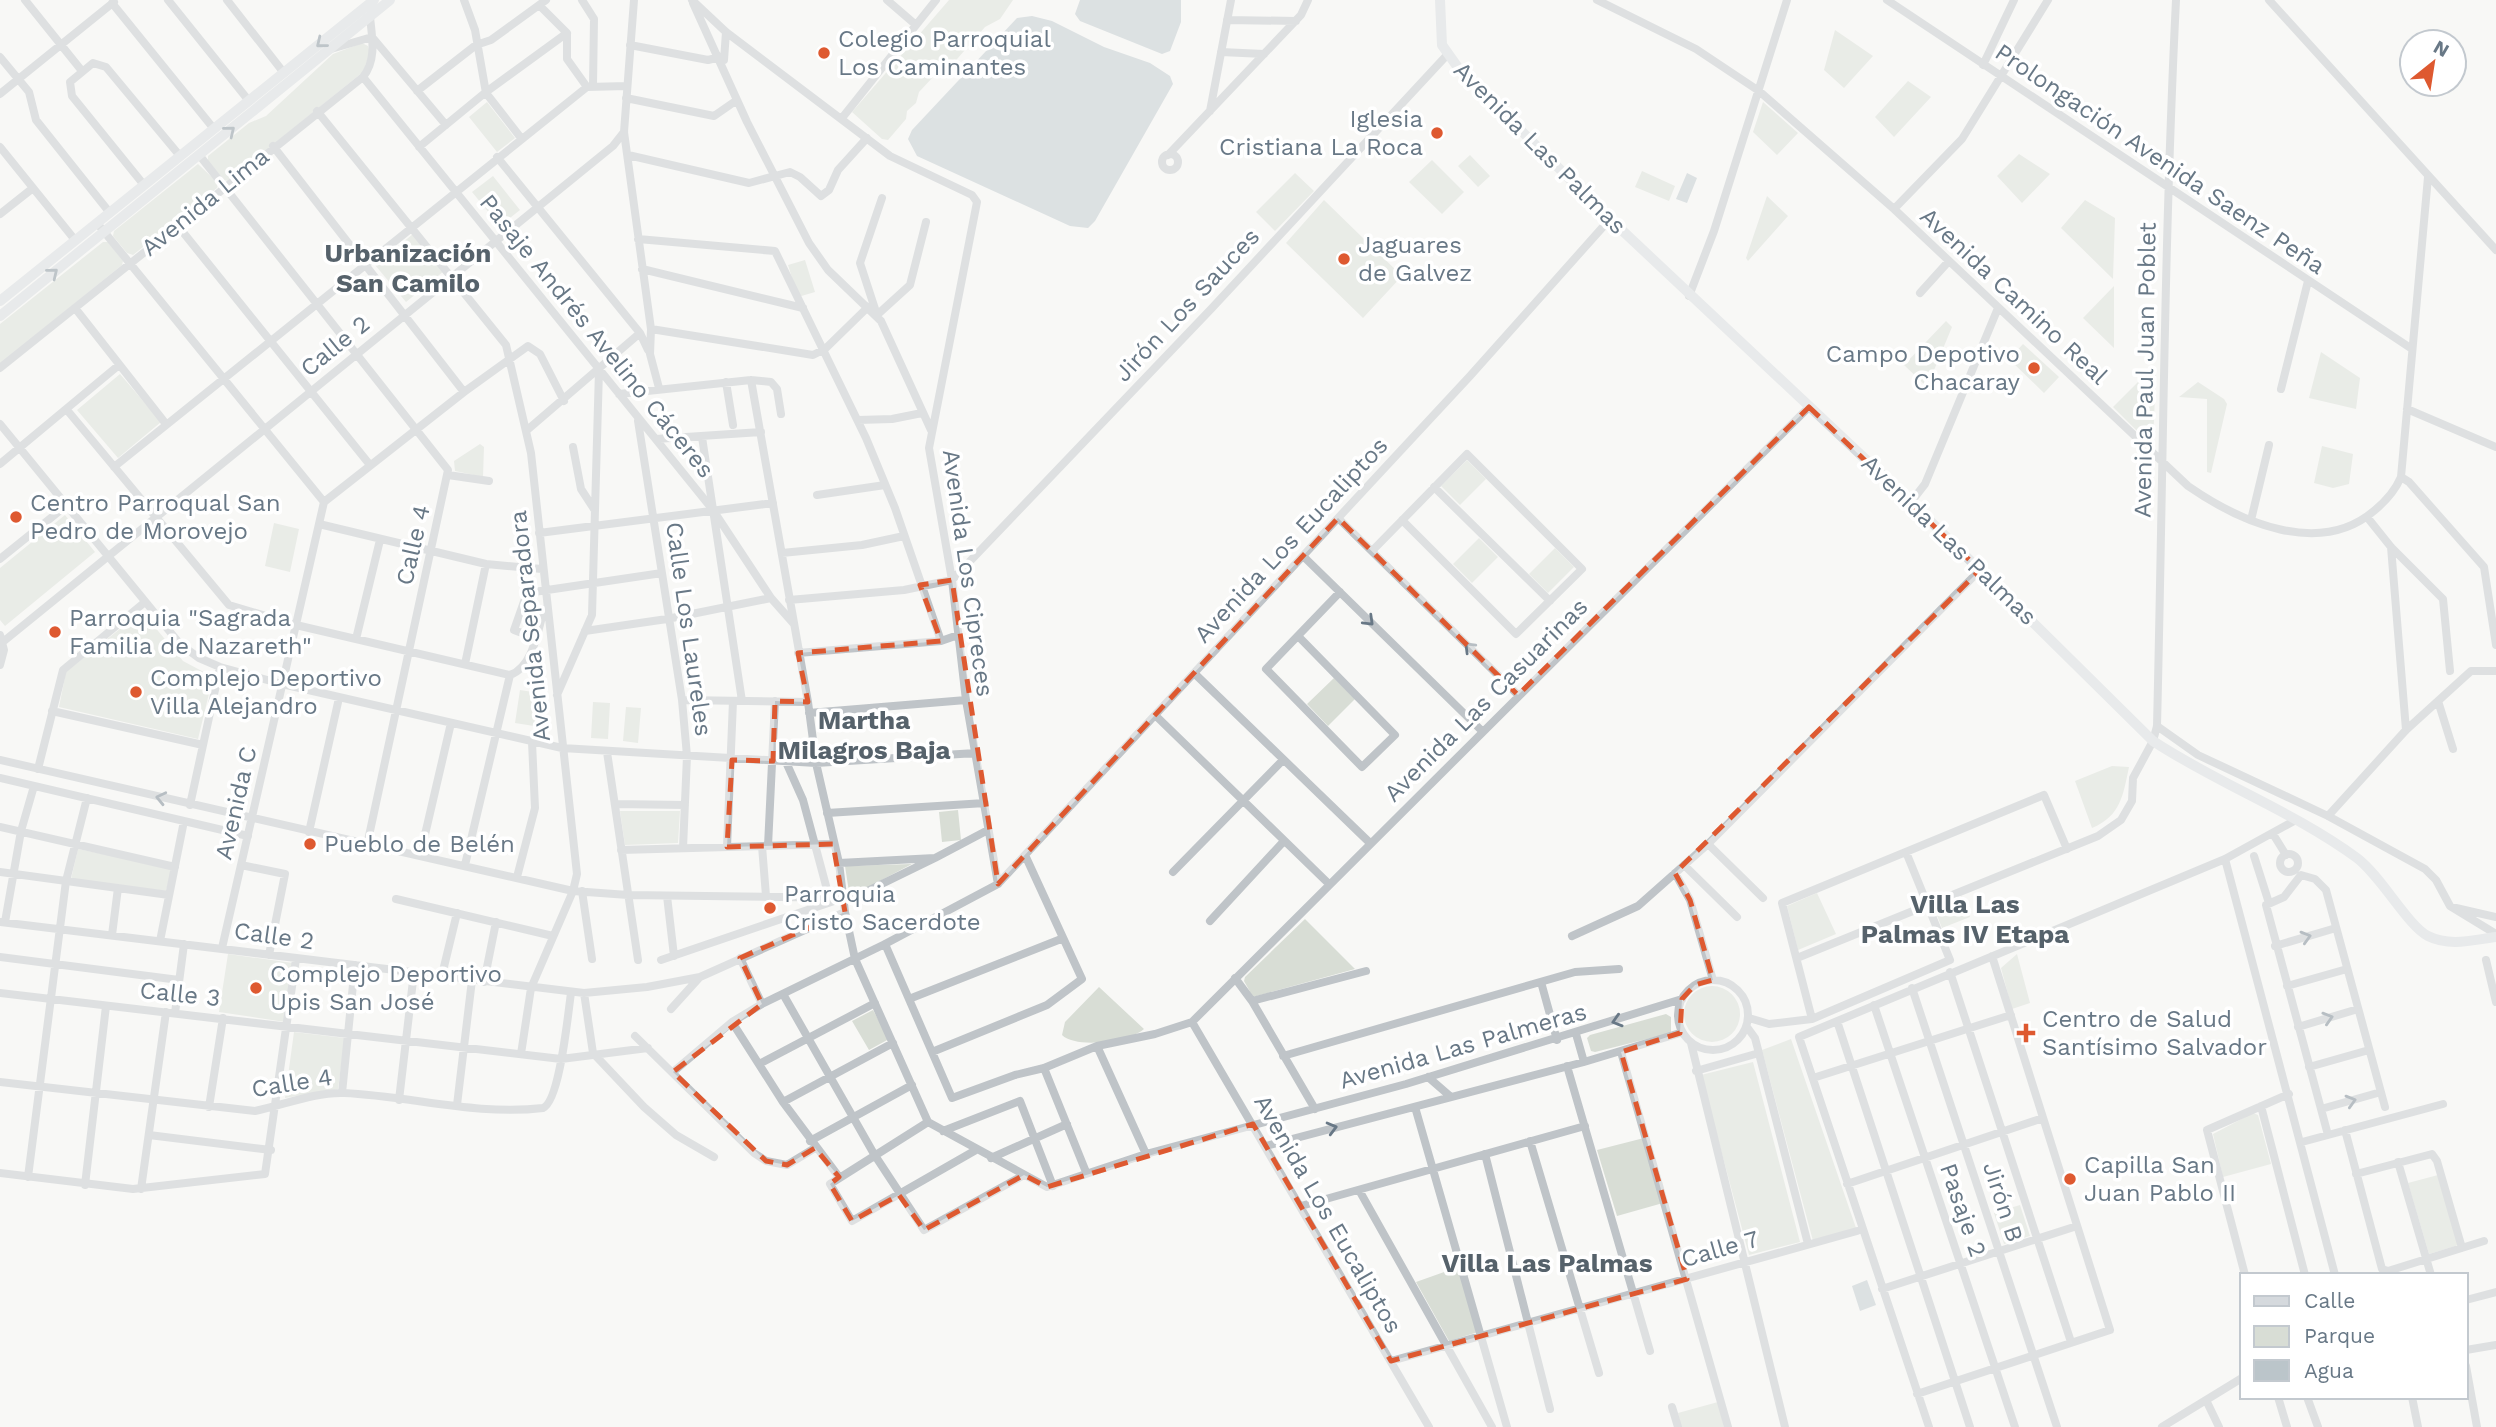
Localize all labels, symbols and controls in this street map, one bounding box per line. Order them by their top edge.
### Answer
place label: Colegio Parroquial Los Caminantes [838,25,1051,81]
north arrow [2398,28,2468,98]
one-way arrow [316,35,329,47]
text: N [2429,35,2453,62]
street label: Prolongación Avenida Saenz Peña [1990,38,2330,280]
marker: Colegio Parroquial Los Caminantes [816,45,832,61]
street label: Avenida Las Palmas [1448,56,1632,240]
place label: Iglesia Cristiana La Roca [1219,105,1423,161]
marker: Iglesia Cristiana La Roca [1429,125,1445,141]
one-way arrow [222,127,235,139]
street label: Avenida Lima [136,142,274,262]
street label: Pasaje Andrés Avelino Cáceres [474,189,720,483]
street label: Avenida Camino Real [1915,202,2114,391]
street label: Avenida Paul Juan Poblet [2128,222,2162,518]
street label: Jirón Los Sauces [1109,223,1265,387]
place label: Jaguares de Galvez [1358,231,1472,287]
district label: Urbanización San Camilo [325,238,491,298]
marker: Jaguares de Galvez [1336,251,1352,267]
one-way arrow [46,269,58,282]
street label: Calle 2 [295,310,375,382]
place label: Campo Depotivo Chacaray [1826,340,2021,396]
marker: Campo Depotivo Chacaray [2026,360,2042,376]
street label: Avenida Los Eucaliptos [1188,432,1394,648]
street label: Avenida Los Cipreces [937,448,999,698]
street label: Avenida Las Palmas [1856,449,2042,631]
place label: Centro Parroqual San Pedro de Morovejo [30,489,281,545]
street label: Calle 4 [390,502,436,588]
marker: Centro Parroqual San Pedro de Morovejo [8,509,24,525]
street label: Avenida Separadora [504,509,556,743]
street label: Calle Los Laureles [660,520,718,738]
street label: Avenida Las Casuarinas [1379,593,1593,807]
place label: Parroquia "Sagrada Familia de Nazareth" [69,604,312,660]
one-way arrow [1361,612,1374,625]
marker: Parroquia "Sagrada Familia de Nazareth" [47,624,63,640]
one-way arrow [1465,643,1478,656]
place label: Complejo Deportivo Villa Alejandro [150,664,382,720]
marker: Complejo Deportivo Villa Alejandro [128,684,144,700]
district label: Martha Milagros Baja [777,705,951,765]
street label: Avenida C [209,744,263,862]
one-way arrow [155,792,167,807]
place label: Pueblo de Belén [324,830,515,858]
marker: Pueblo de Belén [302,836,318,852]
place label: Parroquia Cristo Sacerdote [784,880,981,936]
district label: Villa Las Palmas IV Etapa [1861,889,2069,949]
marker: Parroquia Cristo Sacerdote [762,900,778,916]
street label: Calle 2 [232,917,316,955]
one-way arrow [2299,930,2311,945]
place label: Complejo Deportivo Upis San José [270,960,502,1016]
street label: Calle 3 [138,976,222,1012]
marker: Complejo Deportivo Upis San José [248,980,264,996]
street label: Avenida Las Palmeras [1336,997,1590,1095]
place label: Centro de Salud Santísimo Salvador [2042,1005,2267,1061]
one-way arrow [2321,1012,2334,1026]
one-way arrow [1611,1013,1623,1028]
marker: Centro de Salud Santísimo Salvador [2016,1023,2036,1043]
street label: Calle 4 [250,1063,334,1103]
street label: Avenida Los Eucaliptos [1248,1090,1408,1338]
one-way arrow [2345,1094,2357,1109]
one-way arrow [1325,1122,1337,1137]
place label: Capilla San Juan Pablo II [2084,1151,2236,1207]
street label: Jirón B [1977,1159,2029,1245]
street label: Pasaje 2 [1934,1160,1992,1260]
marker: Capilla San Juan Pablo II [2062,1171,2078,1187]
street label: Calle 7 [1678,1225,1762,1273]
district label: Villa Las Palmas [1441,1248,1653,1278]
legend [2240,1273,2468,1399]
text: Calle [2304,1288,2355,1313]
text: Parque [2304,1323,2375,1348]
text: Agua [2304,1358,2354,1383]

